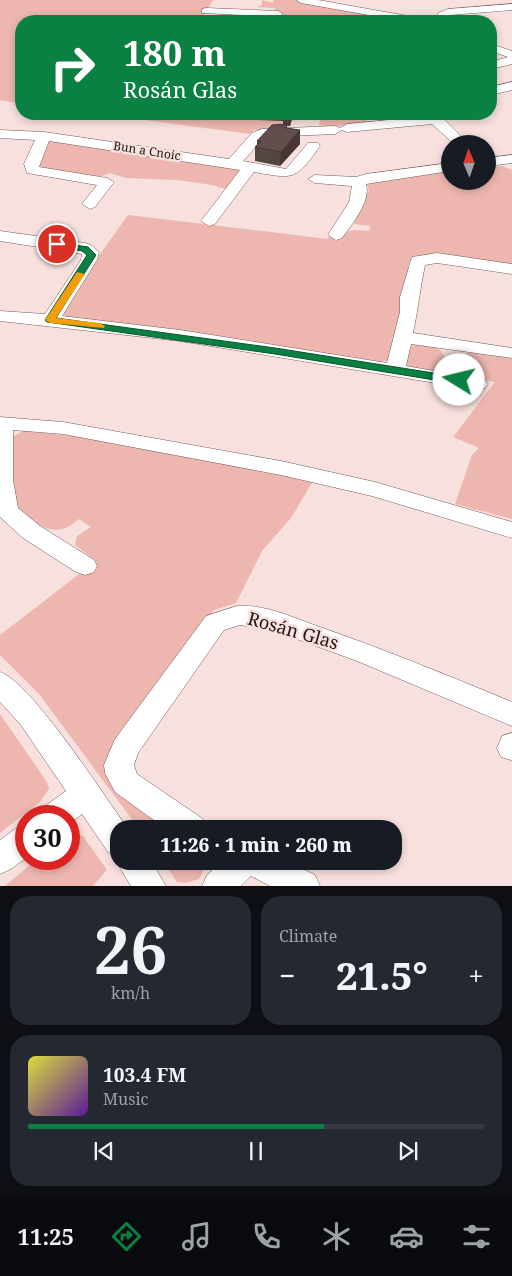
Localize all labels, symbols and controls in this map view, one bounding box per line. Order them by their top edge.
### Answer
text: 180 m [123,29,226,76]
icon: right [40,35,105,100]
text: Rosán Glas [123,74,237,104]
north arrow [441,135,496,190]
map controls [441,135,496,190]
street label: Bun a Cnoic [112,137,182,164]
pin [36,223,78,265]
icon: arrive [43,230,71,258]
position arrow [432,353,484,405]
street label: Rosán Glas [245,606,341,654]
speed limit sign: 30 [15,805,80,870]
text: 11:26 · 1 min · 260 m [160,832,352,858]
text: 26 [94,905,167,993]
text: Climate [279,925,337,947]
text: 21.5° [336,949,428,1001]
text: − [279,956,295,994]
text: + [468,956,484,994]
text: km/h [111,982,150,1004]
text: 103.4 FM [103,1062,186,1088]
text: Music [103,1088,148,1110]
icon: previous [90,1137,118,1165]
icon: pause [242,1137,270,1165]
icon: next [394,1137,422,1165]
icon: directions [109,1219,144,1254]
icon: music [179,1219,214,1254]
icon: phone [249,1219,284,1254]
icon: climate [319,1219,354,1254]
icon: car [389,1219,424,1254]
icon: filters [459,1219,494,1254]
text: 11:25 [18,1221,74,1251]

